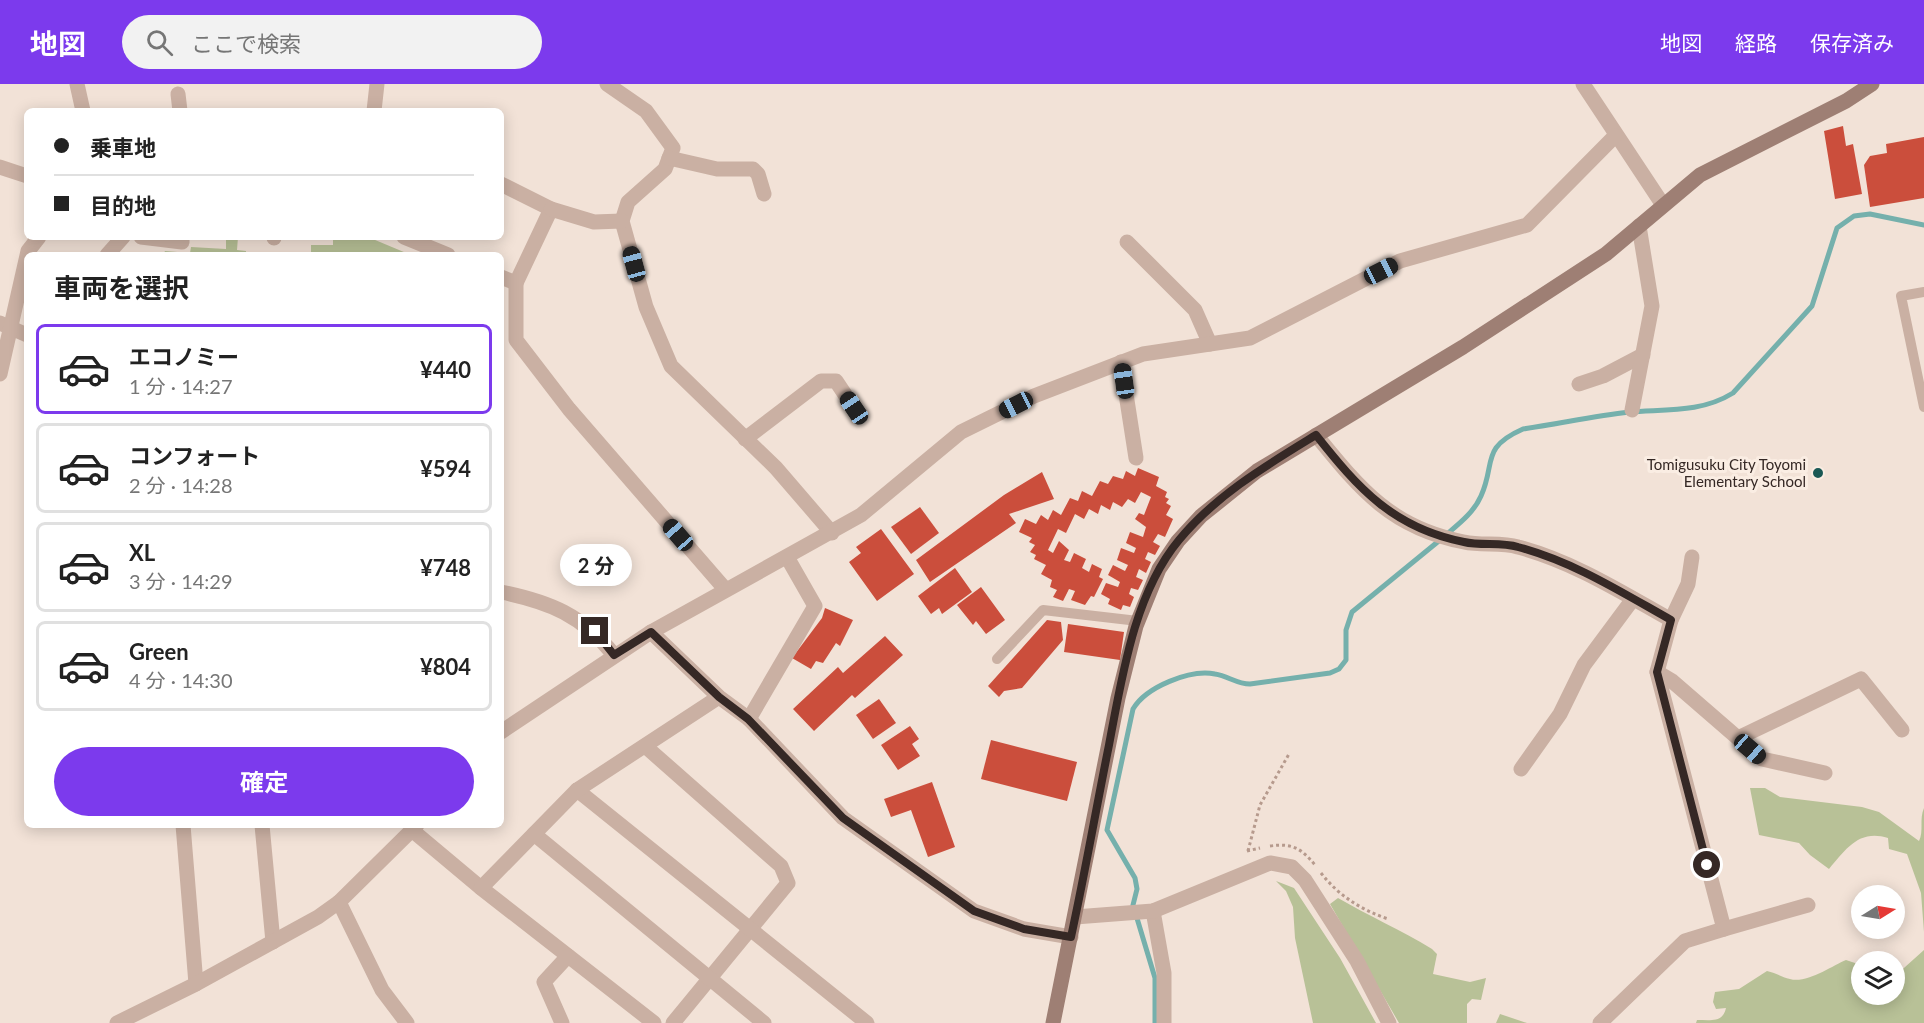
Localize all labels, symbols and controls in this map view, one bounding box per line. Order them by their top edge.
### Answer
search box [122,15,542,69]
text: 地図 [30,26,86,60]
icon: search [143,26,176,59]
text: ここで検索 [191,30,301,57]
text: 地図 [1660,30,1702,55]
text: 経路 [1735,30,1777,55]
text: 保存済み [1810,30,1894,55]
text: 乗車地 [90,134,156,161]
text: 目的地 [90,192,156,219]
car [621,244,647,284]
car [1361,255,1401,287]
text: 車両を選択 [54,271,189,304]
icon: car [57,342,111,396]
text: エコノミー [129,343,239,370]
text: ¥440 [420,356,471,383]
car [1113,362,1135,400]
text: 1 分 · 14:27 [129,374,233,398]
car [836,388,872,428]
car [996,389,1036,421]
icon: car [57,441,111,495]
text: コンフォート [129,442,260,469]
text: ¥594 [420,455,471,482]
place label: Tomigusuku City Toyomi Elementary School [1647,455,1806,490]
marker: Tomigusuku City Toyomi Elementary School [1811,466,1825,480]
text: 2 分 · 14:28 [129,473,233,497]
car [659,516,697,554]
text: XL [129,539,155,566]
icon: car [57,540,111,594]
callout: 2 分 [559,544,631,586]
text: 2 分 [578,553,614,577]
text: ¥748 [420,554,471,581]
text: 3 分 · 14:29 [129,569,233,593]
route end [581,617,608,644]
text: Green [129,638,189,665]
icon: car [57,639,111,693]
text: ¥804 [420,653,471,680]
text: 4 分 · 14:30 [129,668,233,692]
car [1731,730,1769,768]
button: 確定 [54,747,474,816]
route start [1693,851,1720,878]
north arrow [1851,885,1905,939]
map controls [1851,885,1905,1005]
button: layers [1851,951,1905,1005]

